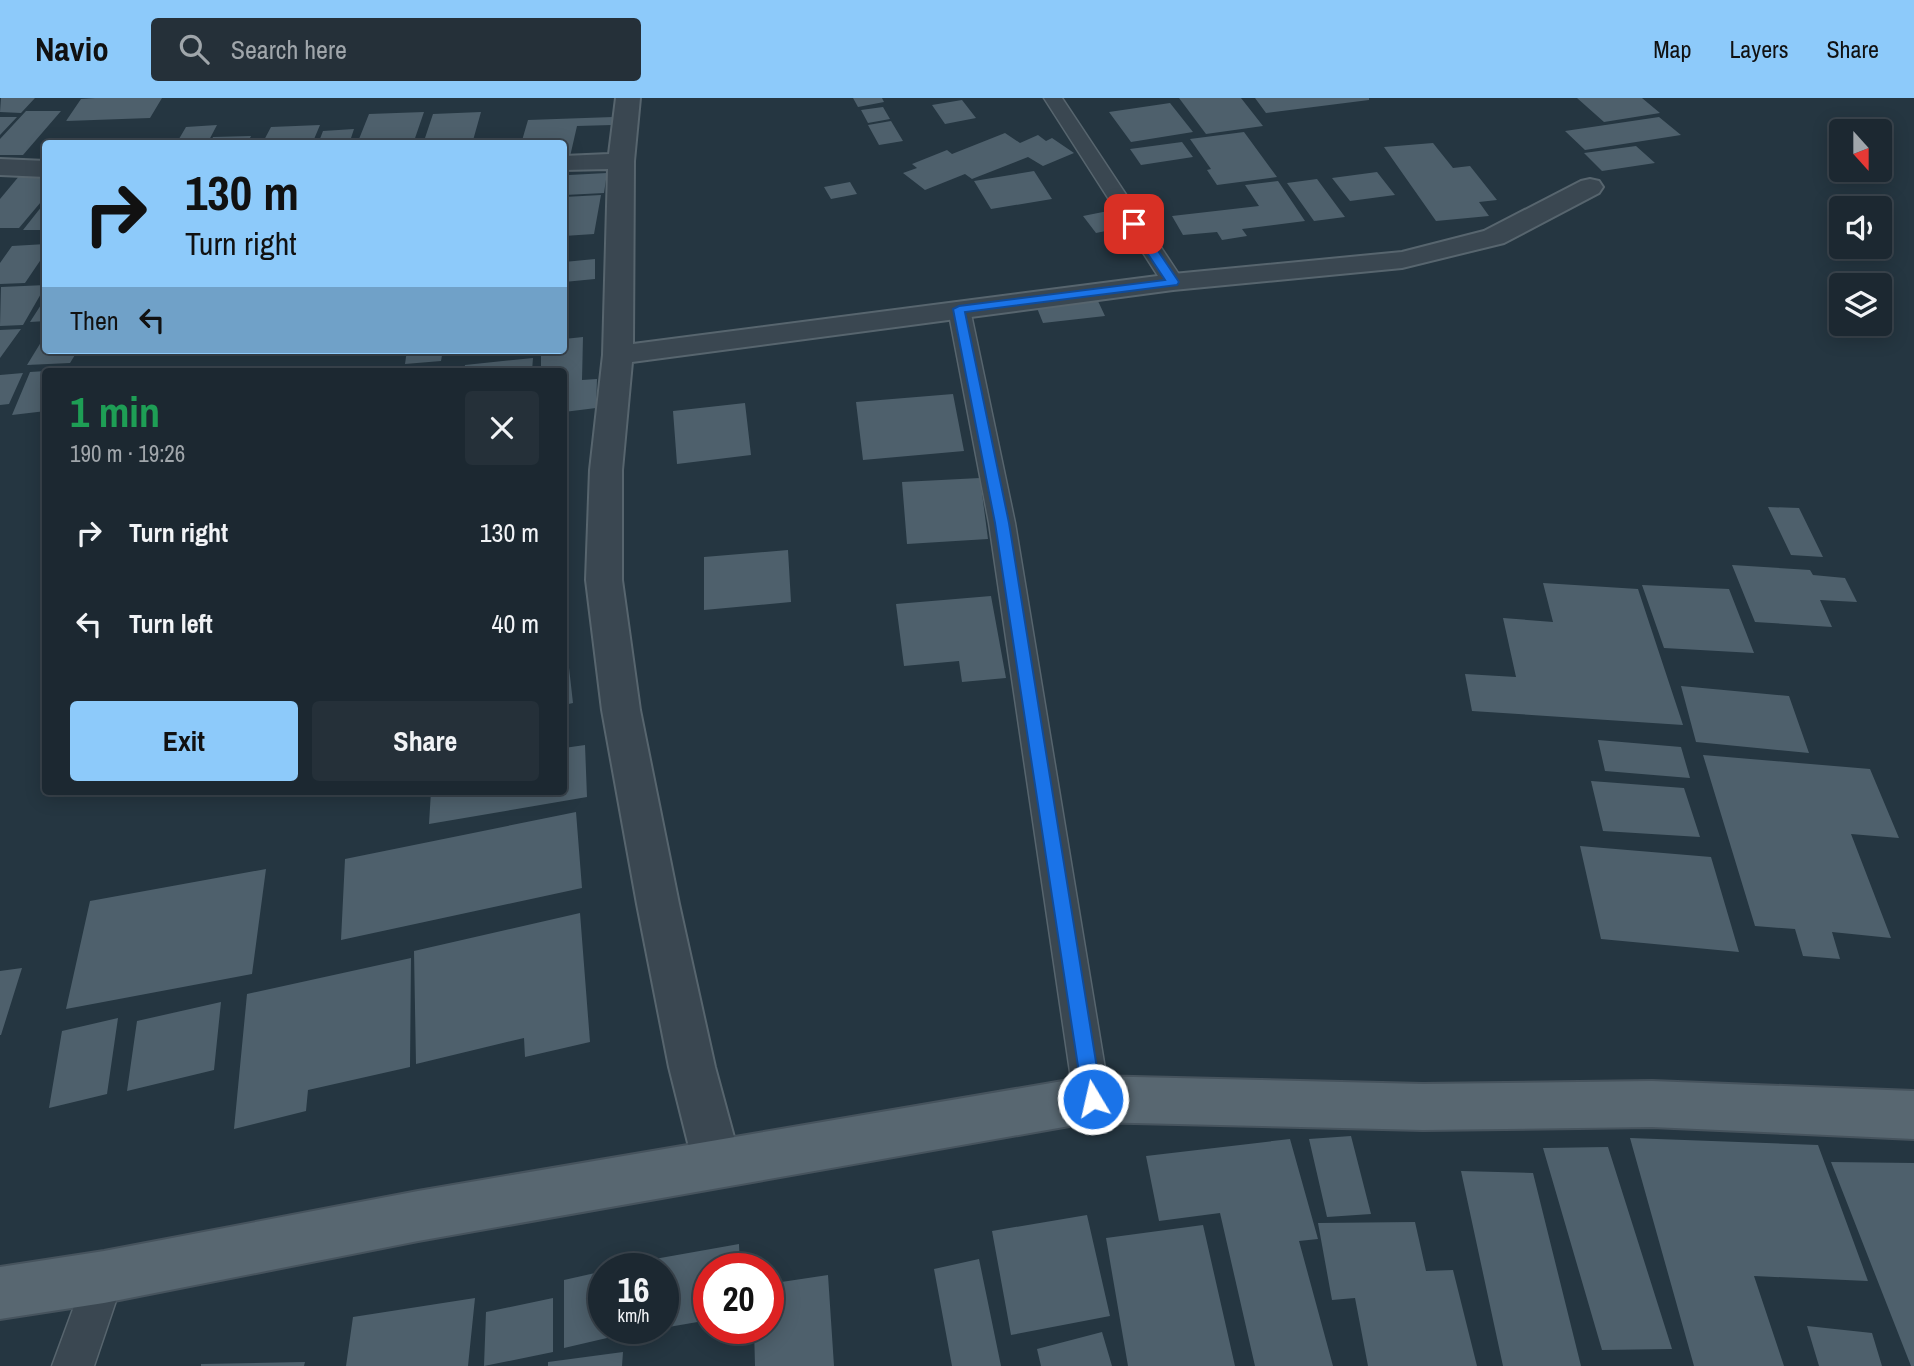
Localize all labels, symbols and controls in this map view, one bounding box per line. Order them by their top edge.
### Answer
search box [151,18,641,81]
text: Navio [35,27,109,71]
icon: search [175,30,213,68]
text: Search here [231,32,347,67]
text: Map [1653,33,1691,65]
text: Layers [1729,33,1788,65]
text: Share [1826,33,1879,65]
north arrow [1829,119,1892,182]
map controls [1829,119,1892,336]
text: 130 m [185,159,299,225]
icon: right [70,168,161,259]
pin [1104,194,1164,254]
button: sound [1829,196,1892,259]
icon: arrive [1115,205,1153,243]
text: Turn right [185,222,297,265]
button: layers [1829,273,1892,336]
icon: left [133,301,171,339]
text: Then [70,303,119,338]
text: 1 min [70,384,160,440]
button: close [465,391,539,465]
text: 190 m · 19:26 [70,438,185,469]
icon: right [70,514,108,552]
text: Turn right [129,515,228,550]
text: 130 m [480,515,539,550]
icon: left [70,605,108,643]
text: Turn left [129,606,213,641]
text: 40 m [492,606,539,641]
button: Exit [70,701,298,781]
button: Share [312,701,539,781]
position arrow [1056,1062,1130,1136]
speed limit sign: 20 [693,1253,784,1344]
text: 16 [618,1266,649,1313]
text: km/h [618,1303,650,1328]

